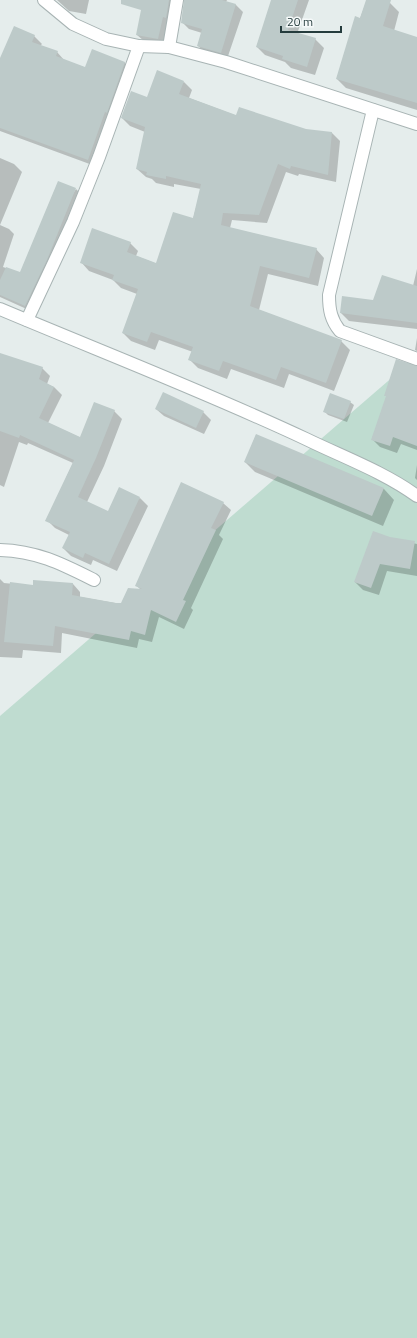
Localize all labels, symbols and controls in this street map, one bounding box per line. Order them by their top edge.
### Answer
scale bar [281,8,341,34]
text: 20 m [287,12,313,31]

